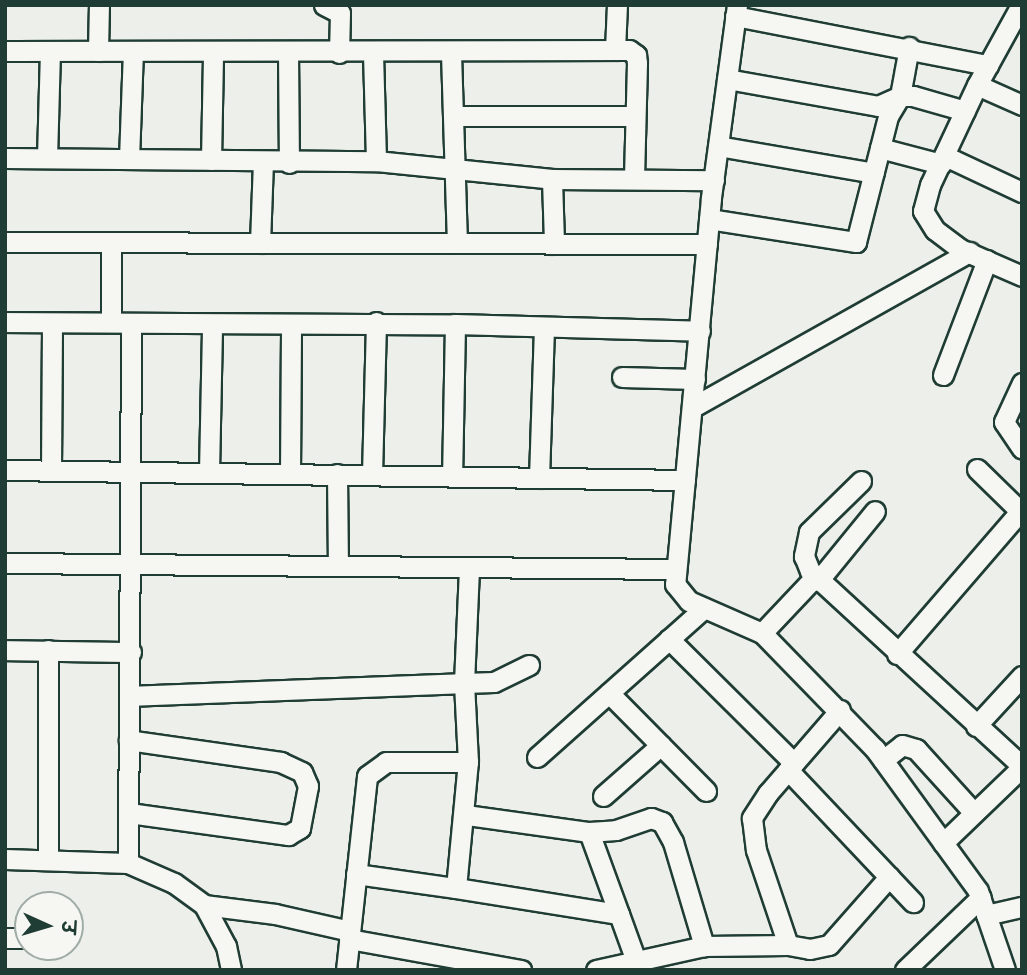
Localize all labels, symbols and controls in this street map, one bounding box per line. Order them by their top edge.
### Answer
north arrow [14,891,84,961]
text: उ [57,920,80,934]

